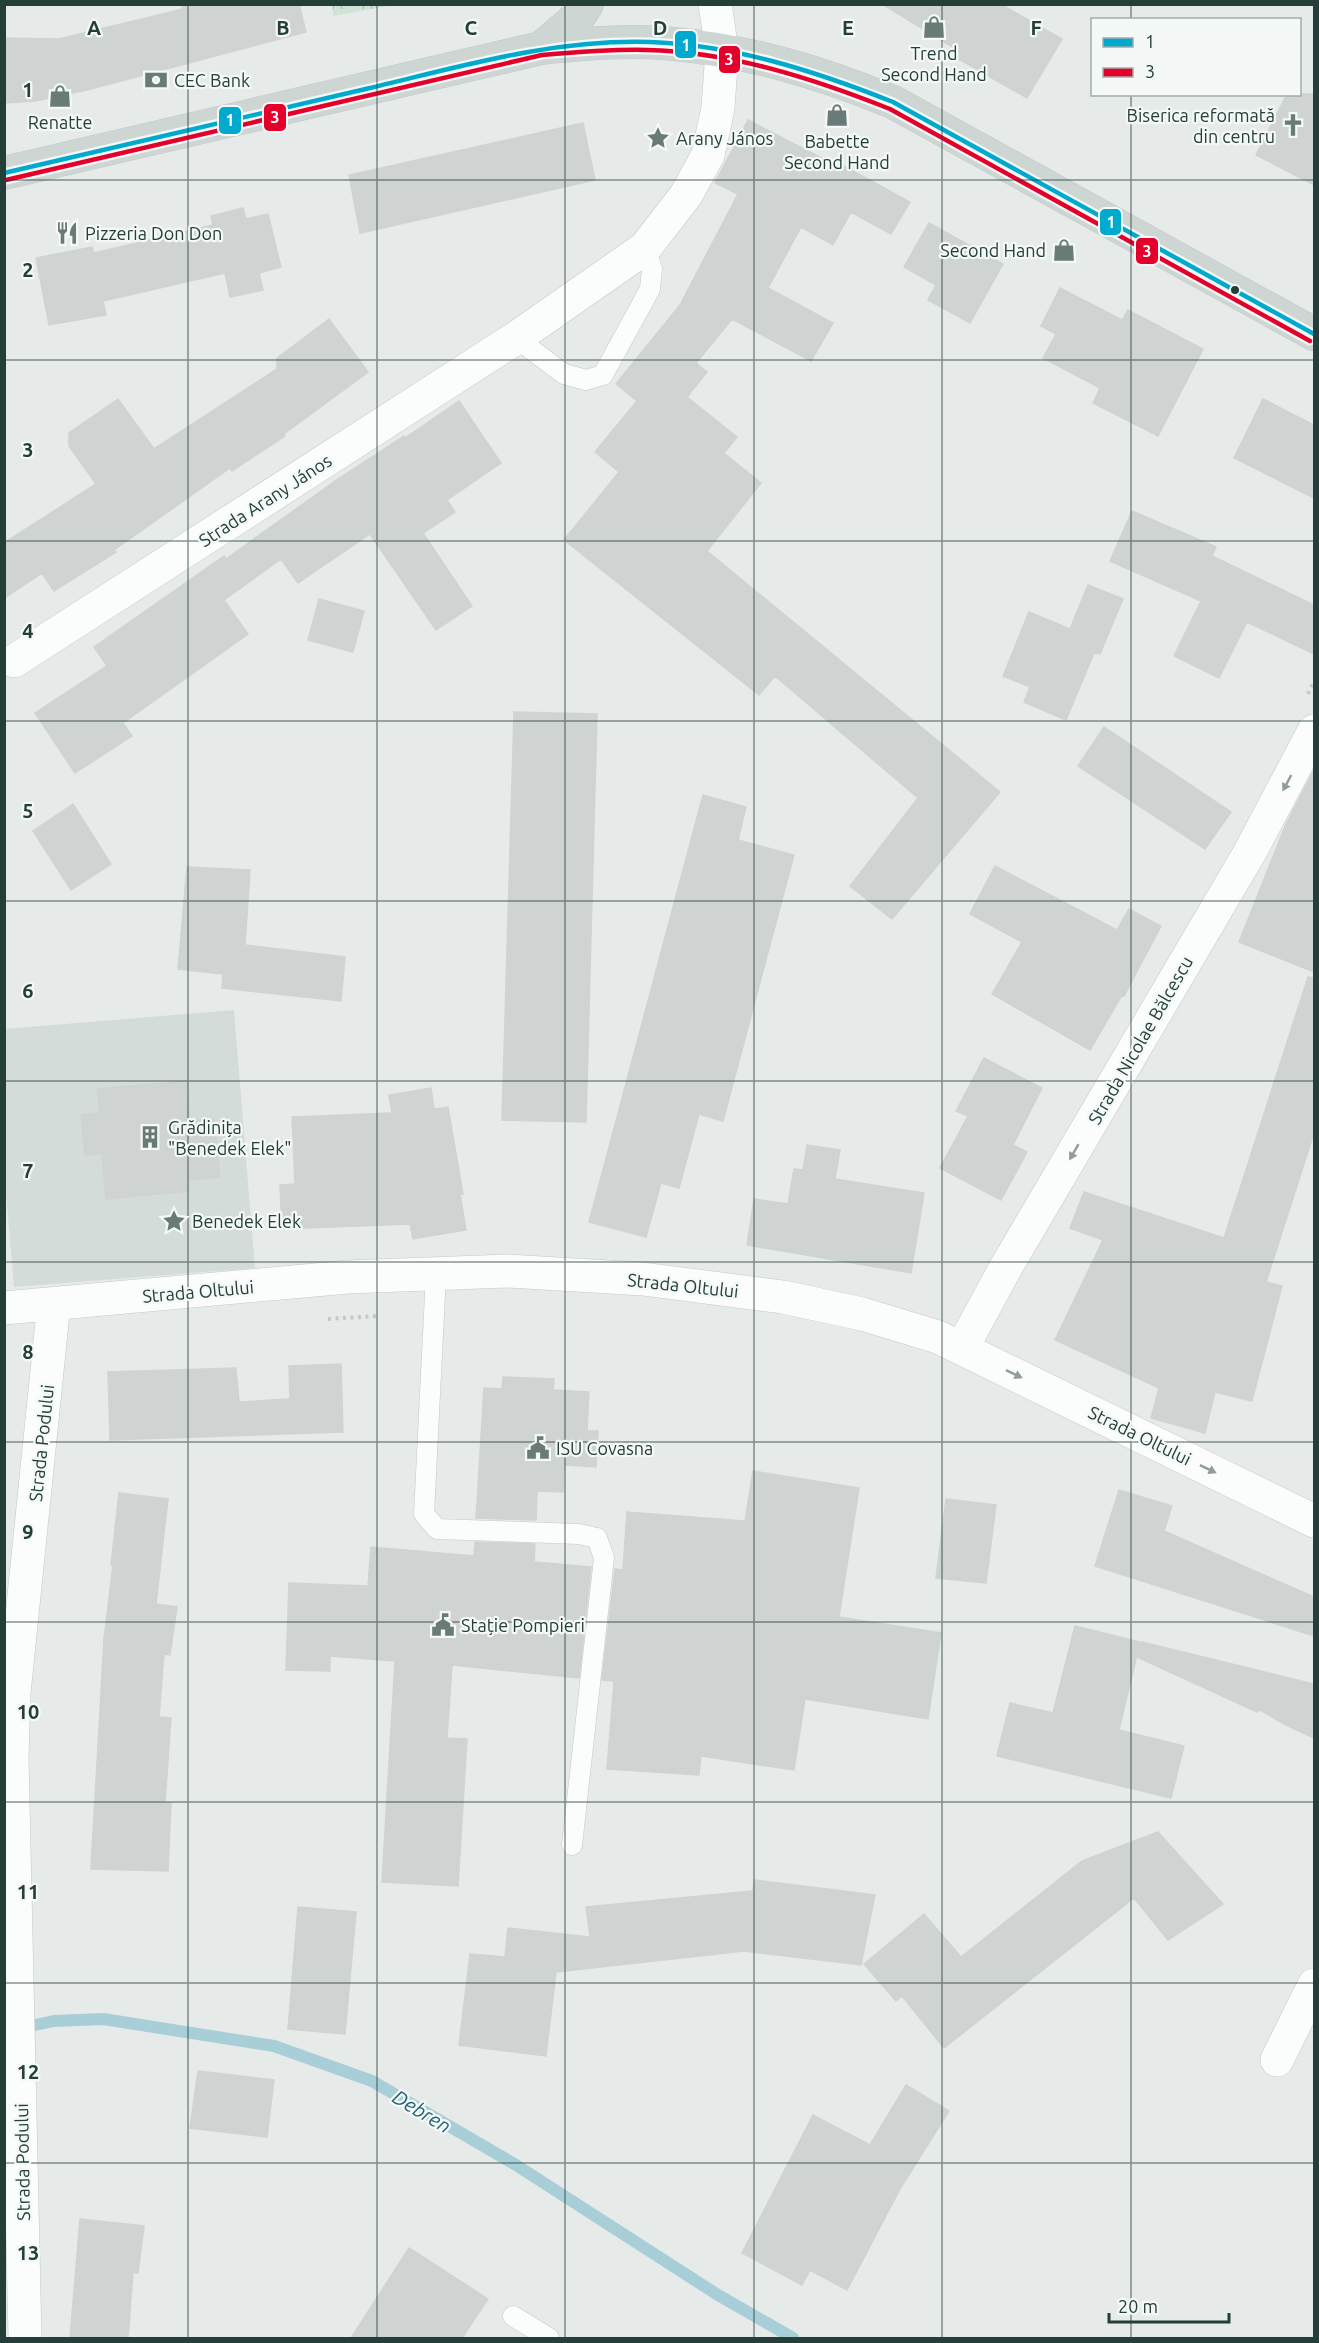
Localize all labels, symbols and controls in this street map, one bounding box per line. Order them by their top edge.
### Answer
shop icon: Trend Second Hand [921,14,947,40]
text: A [87,16,101,39]
text: B [276,16,290,39]
text: C [465,16,478,39]
text: D [653,16,667,39]
text: E [842,16,854,39]
text: F [1030,16,1042,39]
legend [1091,18,1301,96]
line badge: 1 [674,30,697,59]
text: 1 [1145,31,1155,51]
text: 1 [681,36,691,54]
place label: Trend Second Hand [881,43,987,84]
line badge: 3 [718,45,741,74]
text: 3 [724,50,734,68]
text: 3 [1145,61,1155,81]
bank icon: CEC Bank [143,67,169,93]
place label: CEC Bank [174,70,250,90]
text: 1 [22,78,34,101]
shop icon: Renatte [47,83,73,109]
shop icon: Babette Second Hand [824,102,850,128]
line badge: 3 [263,103,287,132]
place label: Biserica reformată din centru [1127,105,1275,146]
line badge: 1 [218,106,242,135]
text: 3 [270,108,280,126]
text: 1 [225,111,235,129]
place label: Renatte [28,112,92,132]
church icon: Biserica reformată din centru [1280,112,1306,138]
place icon: Arany János [645,125,671,151]
place label: Arany János [676,128,774,148]
place label: Babette Second Hand [784,131,890,172]
line badge: 1 [1099,208,1122,236]
text: 1 [1106,213,1116,231]
restaurant icon: Pizzeria Don Don [54,220,80,246]
place label: Pizzeria Don Don [85,223,222,243]
shop icon: Second Hand [1051,237,1077,263]
line badge: 3 [1135,237,1159,265]
place label: Second Hand [940,240,1046,260]
text: 3 [1142,242,1152,260]
text: 2 [22,258,34,281]
unlabelled marker [1229,284,1241,296]
text: 3 [22,438,34,461]
street label: Strada Arany János [195,450,335,550]
text: 4 [22,619,34,642]
one-way arrow [1282,775,1292,792]
text: 5 [22,799,34,822]
street label: Strada Nicolae Bălcescu [1084,952,1196,1128]
text: 6 [22,979,34,1002]
place label: Grădinița "Benedek Elek" [168,1117,292,1158]
building icon: Grădinița "Benedek Elek" [137,1124,163,1150]
one-way arrow [1069,1144,1080,1160]
text: 7 [22,1159,34,1182]
place icon: Benedek Elek [161,1208,187,1234]
place label: Benedek Elek [192,1211,301,1231]
street label: Strada Oltului [626,1269,740,1301]
street label: Strada Oltului [141,1276,255,1306]
text: 8 [22,1340,34,1363]
one-way arrow [1006,1369,1023,1378]
street label: Strada Podului [25,1383,57,1503]
street label: Strada Oltului [1085,1401,1195,1469]
public building icon: ISU Covasna [525,1435,551,1461]
place label: ISU Covasna [556,1438,653,1458]
one-way arrow [1200,1464,1217,1474]
text: 9 [22,1520,34,1543]
public building icon: Stație Pompieri [430,1612,456,1638]
place label: Stație Pompieri [461,1615,585,1635]
text: 10 [17,1700,39,1723]
text: 11 [17,1880,39,1903]
text: 12 [17,2060,39,2083]
water label: Debren [389,2085,455,2137]
street label: Strada Podului [11,2103,33,2221]
text: 13 [17,2241,39,2264]
scale bar [1109,2286,1229,2324]
text: 20 m [1118,2296,1158,2316]

